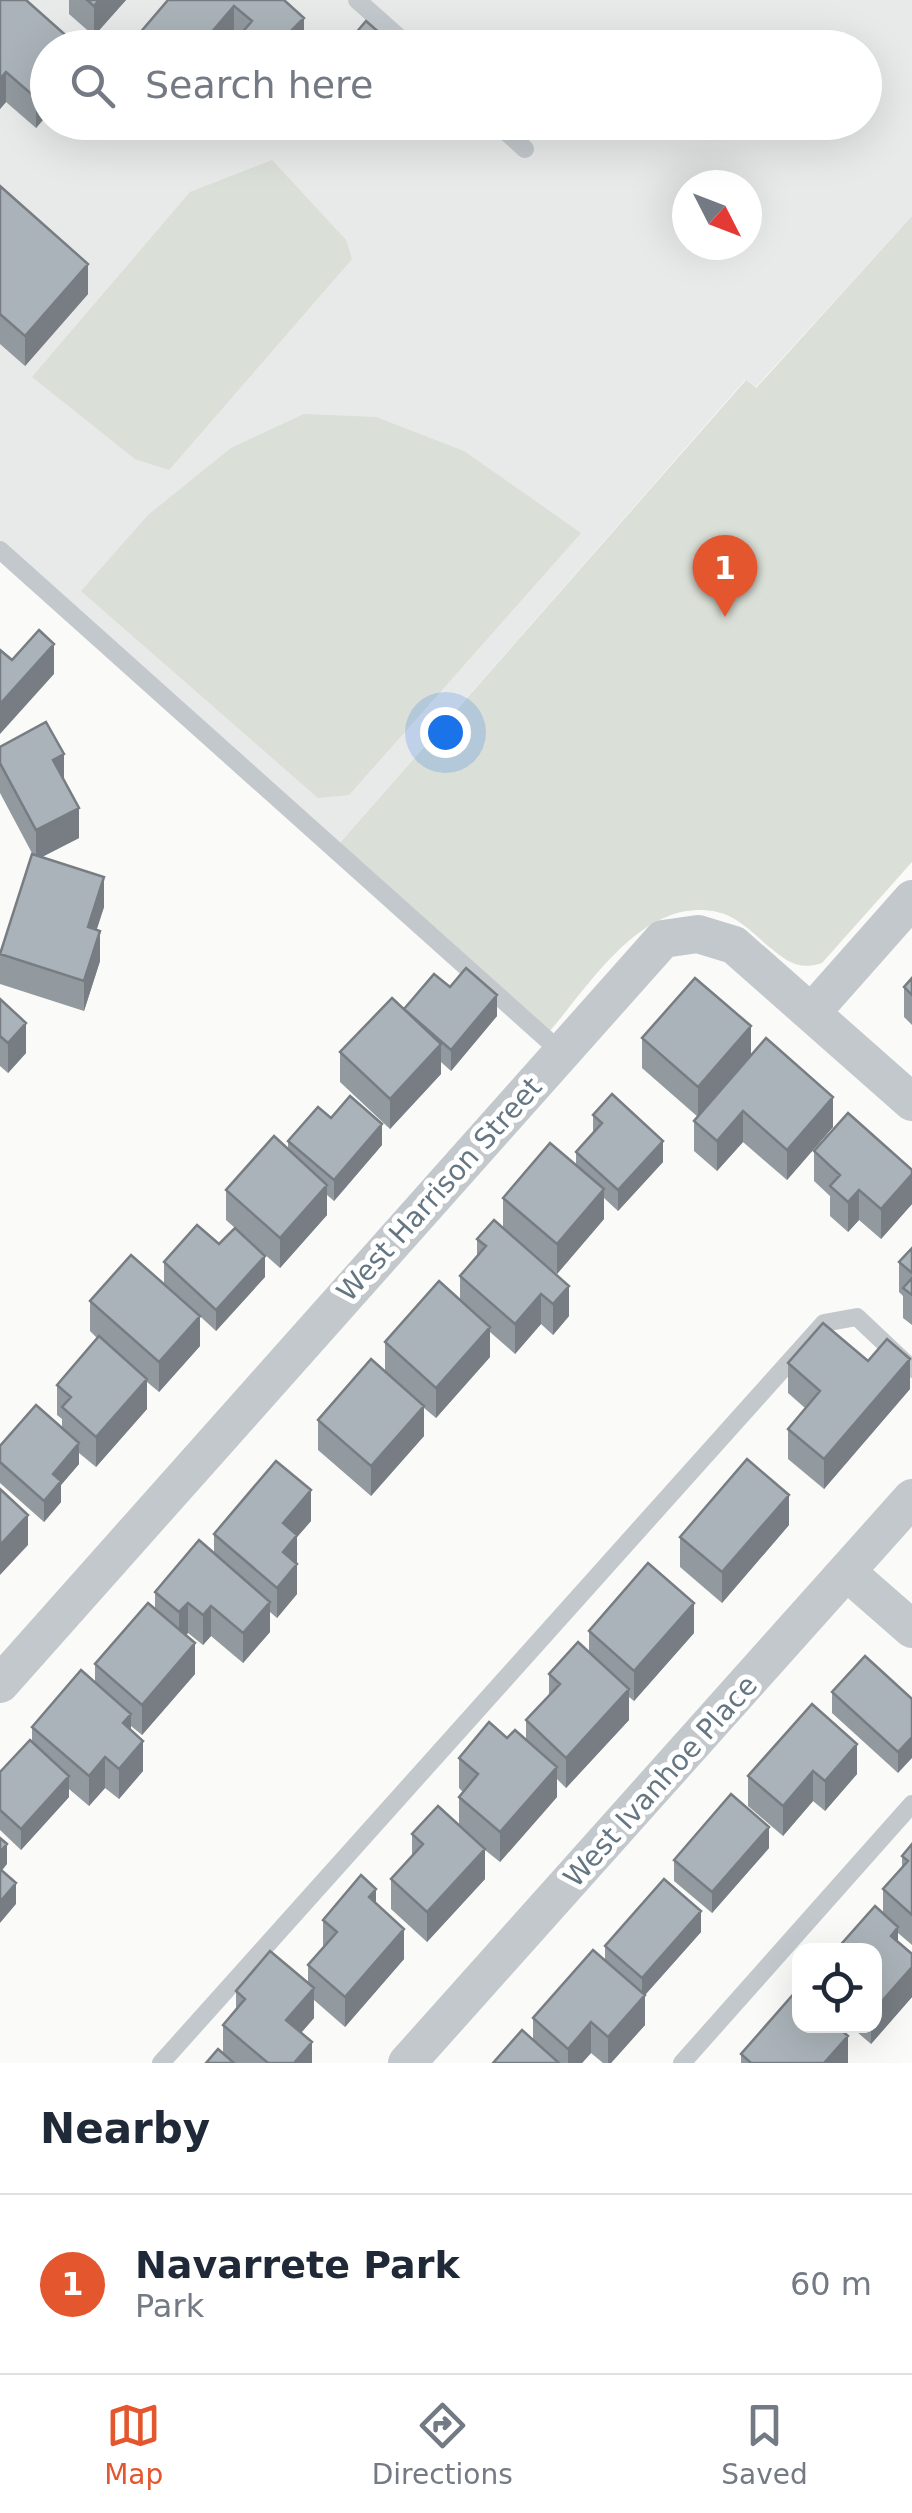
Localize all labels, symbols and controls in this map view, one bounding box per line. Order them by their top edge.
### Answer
search box [30,30,882,140]
icon: search [65,58,120,113]
text: Search here [145,63,373,107]
north arrow [672,170,762,260]
pin: 1 [692,534,758,617]
your location [420,707,471,758]
street label: West Harrison Street [330,1071,549,1308]
street label: West Ivanhoe Place [557,1669,764,1894]
map controls [792,1943,882,2033]
button: locate [792,1943,882,2033]
text: Nearby [40,2104,210,2153]
text: Navarrete Park [135,2243,460,2287]
text: 1 [61,2265,84,2303]
text: 60 m [790,2265,872,2303]
text: Park [135,2287,204,2325]
tab: Map [104,2398,163,2491]
tab: Directions [372,2398,513,2491]
tab: Saved [721,2398,808,2491]

